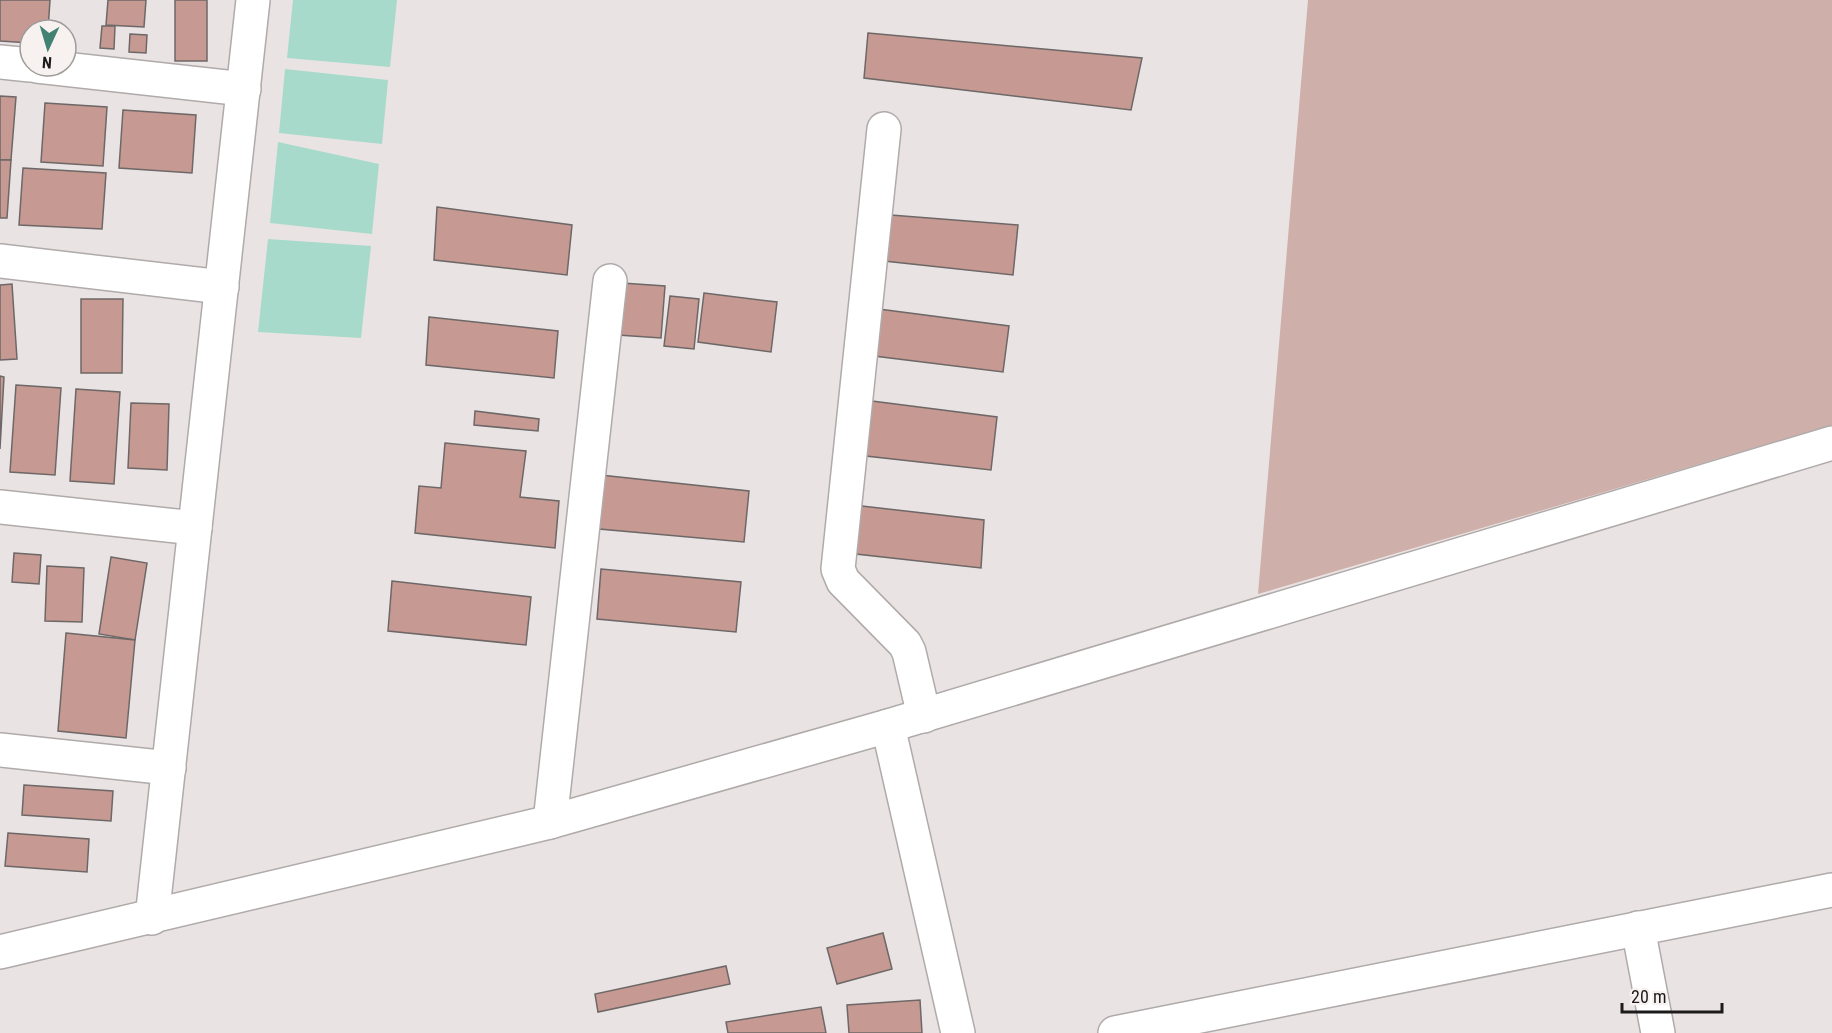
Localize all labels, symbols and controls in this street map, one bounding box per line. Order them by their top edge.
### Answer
north arrow [18,18,78,78]
text: N [41,53,53,72]
scale bar [1622,976,1722,1014]
text: 20 m [1631,986,1666,1007]

